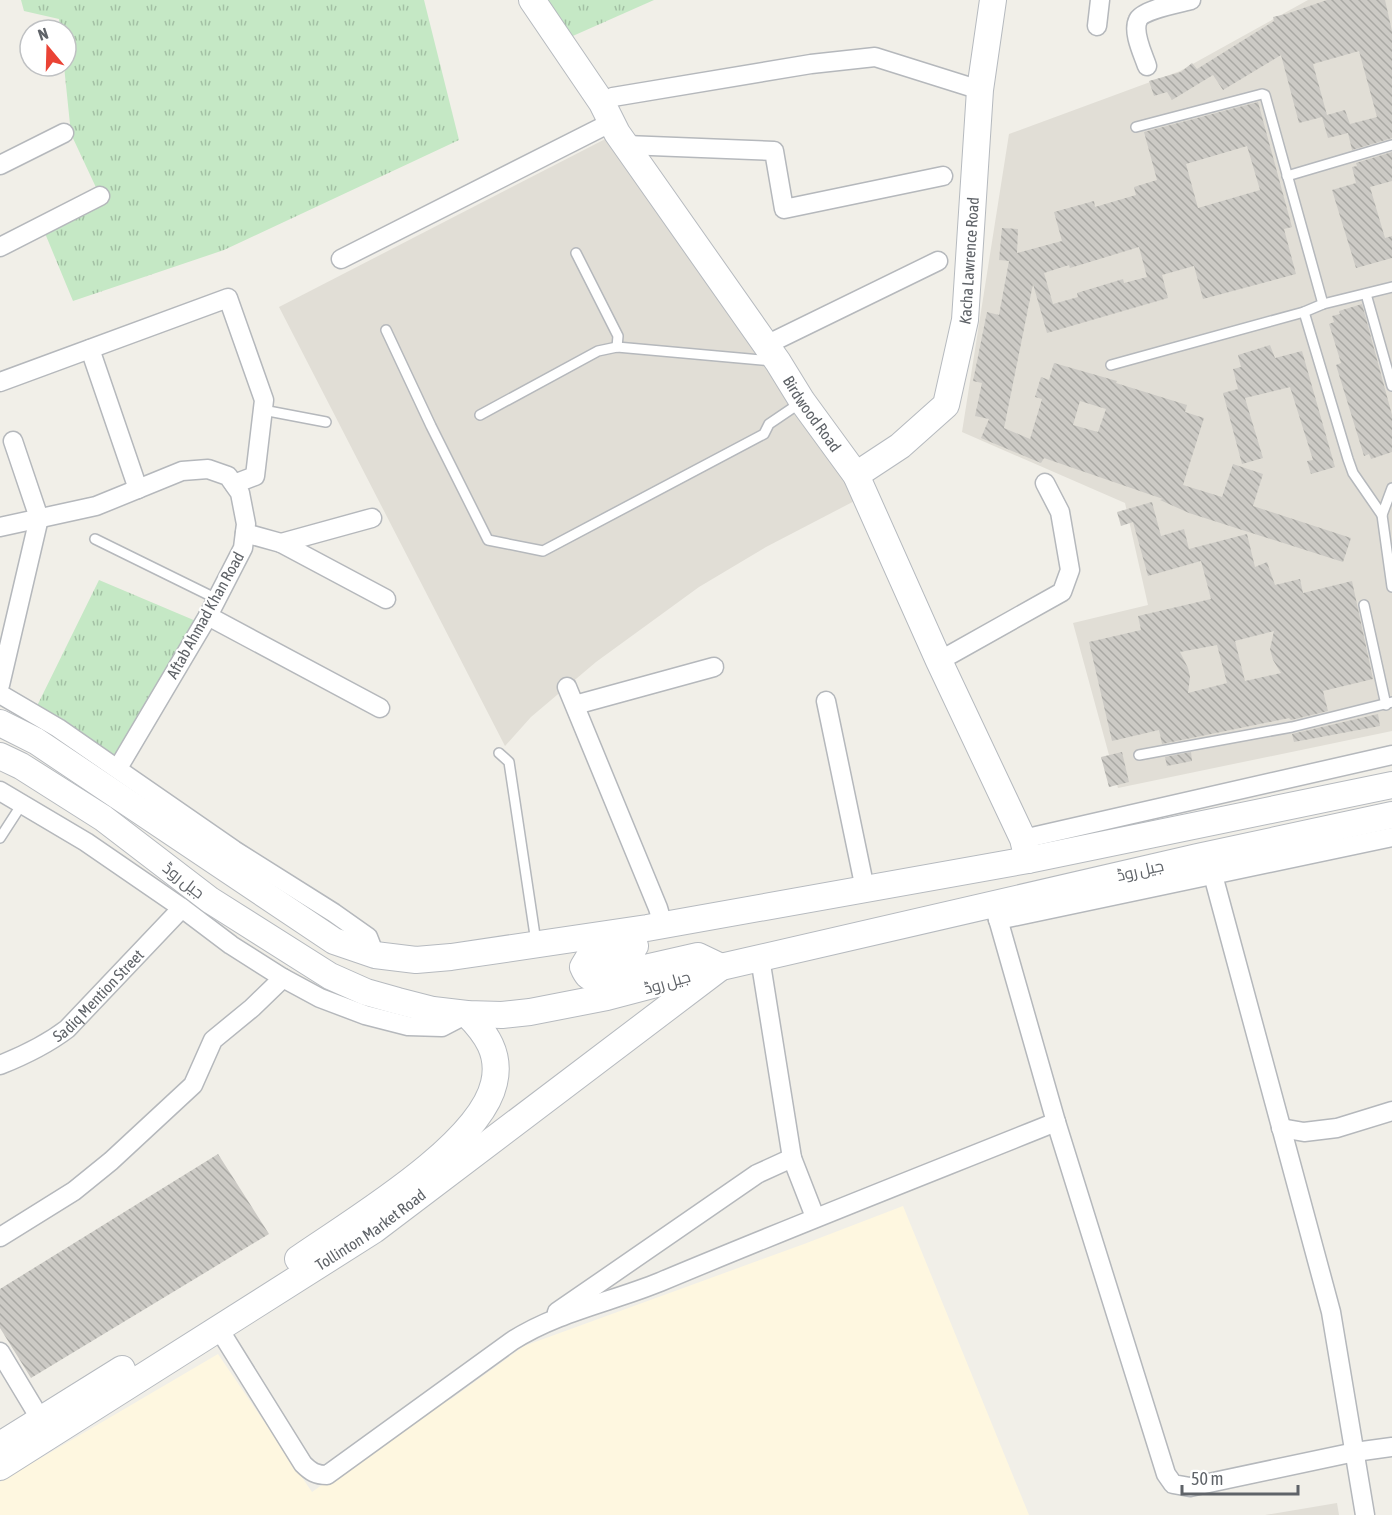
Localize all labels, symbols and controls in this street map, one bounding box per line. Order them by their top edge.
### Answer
north arrow [18,18,78,78]
text: N [36,24,51,44]
street label: Kacha Lawrence Road [955,196,982,326]
street label: Birdwood Road [780,372,845,455]
street label: Aftab Ahmad Khan Road [163,549,247,681]
street label: جیل روڈ [1115,856,1166,886]
street label: جیل روڈ [158,858,208,903]
street label: Sadiq Mention Street [49,945,147,1045]
street label: جیل روڈ [642,967,693,999]
street label: Tollinton Market Road [312,1185,429,1274]
scale bar [1182,1458,1298,1496]
text: 50 m [1191,1468,1223,1489]

